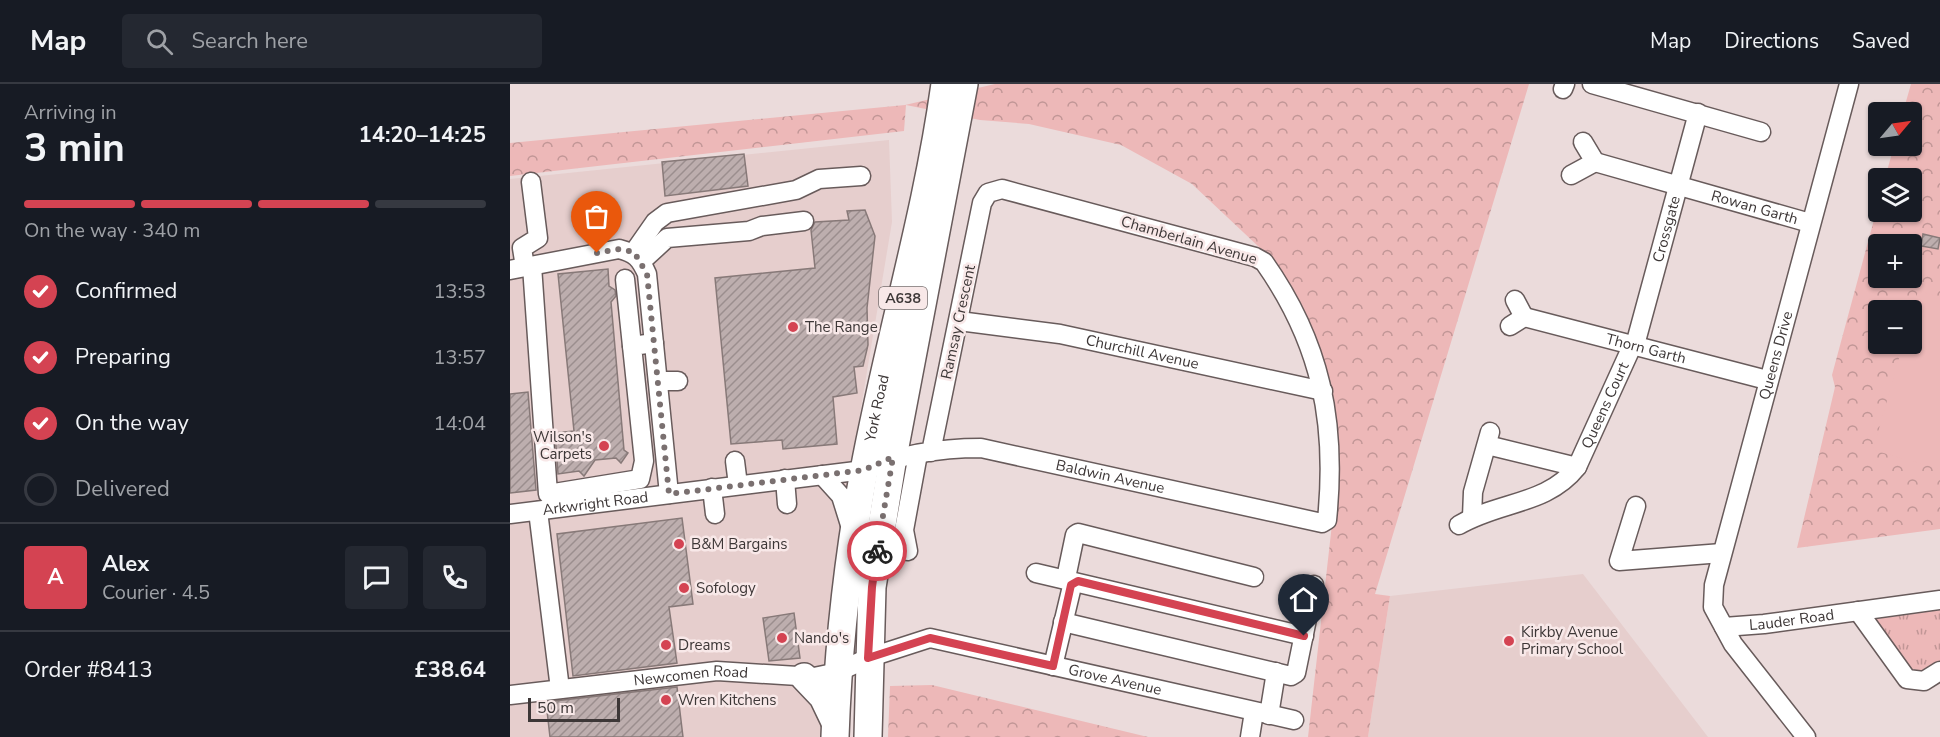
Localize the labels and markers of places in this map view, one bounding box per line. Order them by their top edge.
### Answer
pin [571,191,622,253]
place label: The Range [805,317,878,337]
marker: The Range [786,320,800,334]
place label: Wilson's Carpets [533,427,592,464]
marker: Wilson's Carpets [597,439,611,453]
place label: B&M Bargains [691,534,788,554]
marker: B&M Bargains [672,537,686,551]
pin [1278,574,1329,636]
place label: Sofology [696,578,756,598]
marker: Sofology [677,581,691,595]
place label: Kirkby Avenue Primary School [1521,622,1624,659]
place label: Nando's [794,628,849,648]
marker: Nando's [775,631,789,645]
marker: Kirkby Avenue Primary School [1502,634,1516,648]
place label: Dreams [678,635,730,655]
marker: Dreams [659,638,673,652]
place label: Wren Kitchens [678,690,777,710]
marker: Wren Kitchens [659,693,673,707]

